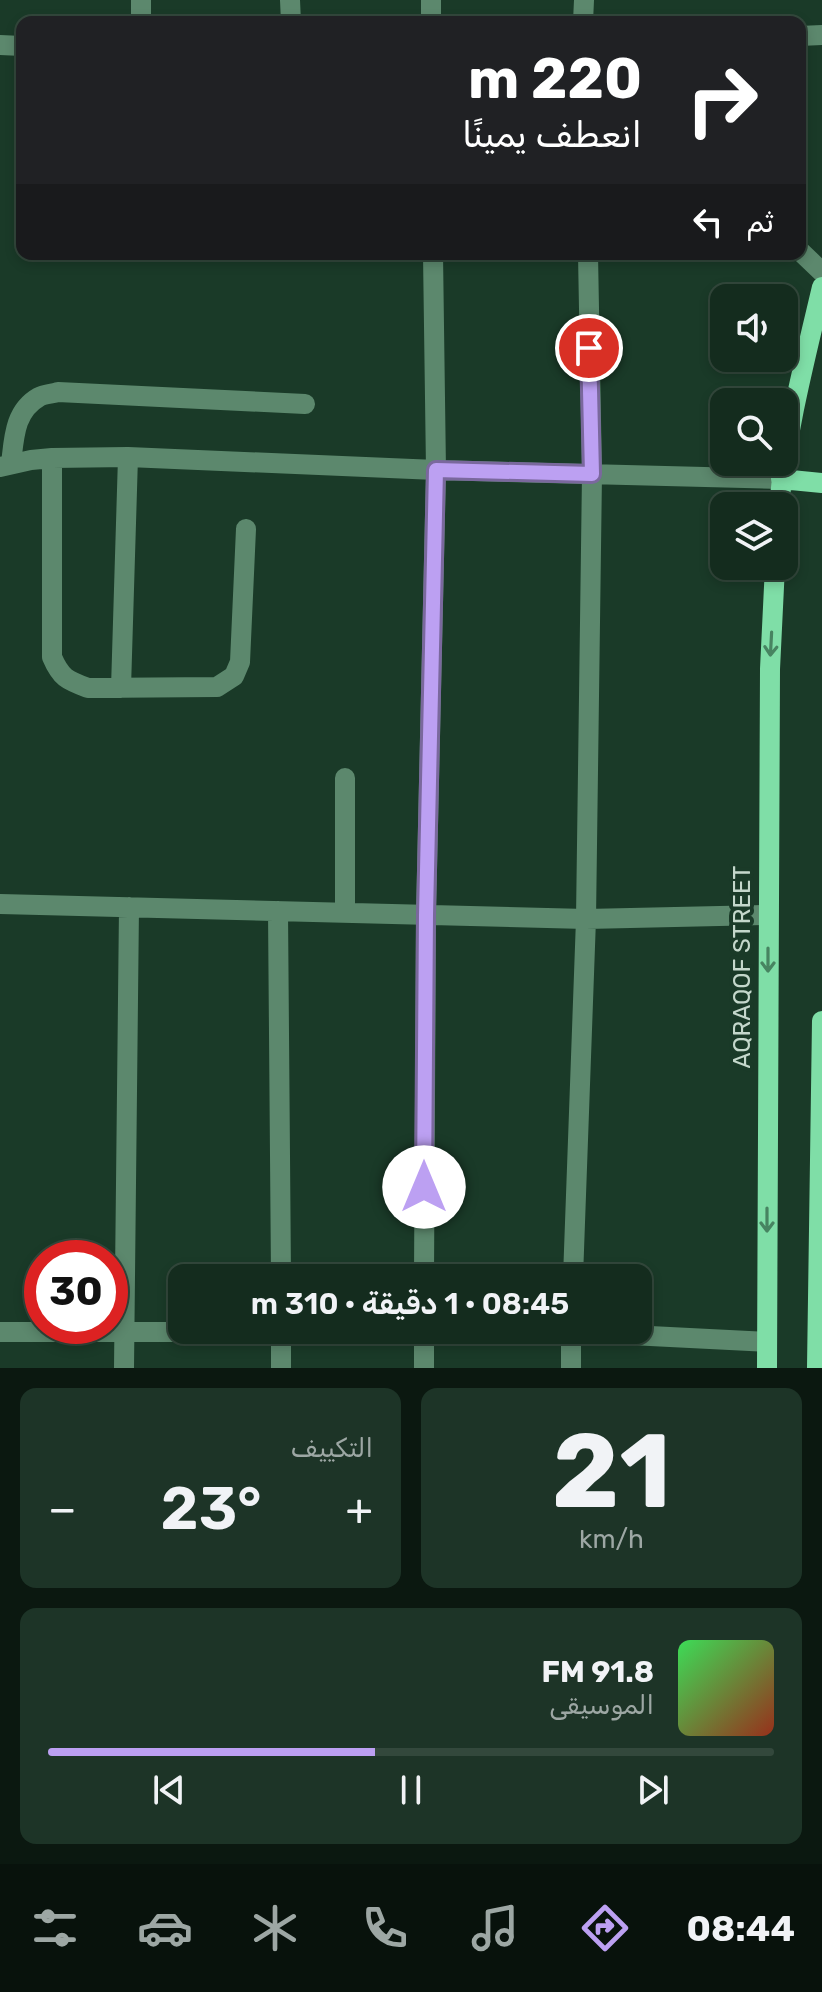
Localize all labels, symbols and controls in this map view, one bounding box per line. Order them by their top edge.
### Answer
text: 220 m [468,46,642,112]
icon: right [670,48,774,152]
text: انعطف يمينًا [462,113,642,156]
icon: left [686,200,730,244]
text: ثم [746,204,774,240]
map controls [710,284,798,580]
button: sound [710,284,798,372]
pin [555,314,623,382]
icon: arrive [567,326,611,370]
button: search [710,388,798,476]
button: layers [710,492,798,580]
one-way arrow [764,630,779,657]
street label: AQRAQOF STREET [728,865,756,1068]
one-way arrow [760,946,776,973]
position arrow [382,1145,466,1229]
one-way arrow [759,1206,775,1233]
speed limit sign: 30 [24,1240,128,1344]
text: 08:45 · 1 دقيقة · 310 m [251,1286,569,1322]
text: 21 [552,1410,671,1533]
text: التكييف [291,1433,373,1464]
text: 23° [161,1473,262,1544]
text: − [48,1483,77,1535]
text: + [346,1483,373,1535]
text: km/h [579,1524,644,1555]
text: 91.8 FM [541,1654,654,1690]
text: الموسيقى [549,1690,654,1721]
icon: previous [147,1768,191,1812]
icon: pause [389,1768,433,1812]
icon: next [631,1768,675,1812]
icon: filters [27,1900,83,1956]
icon: car [137,1900,193,1956]
icon: climate [247,1900,303,1956]
icon: phone [357,1900,413,1956]
icon: music [467,1900,523,1956]
icon: directions [577,1900,633,1956]
text: 08:44 [687,1907,795,1950]

